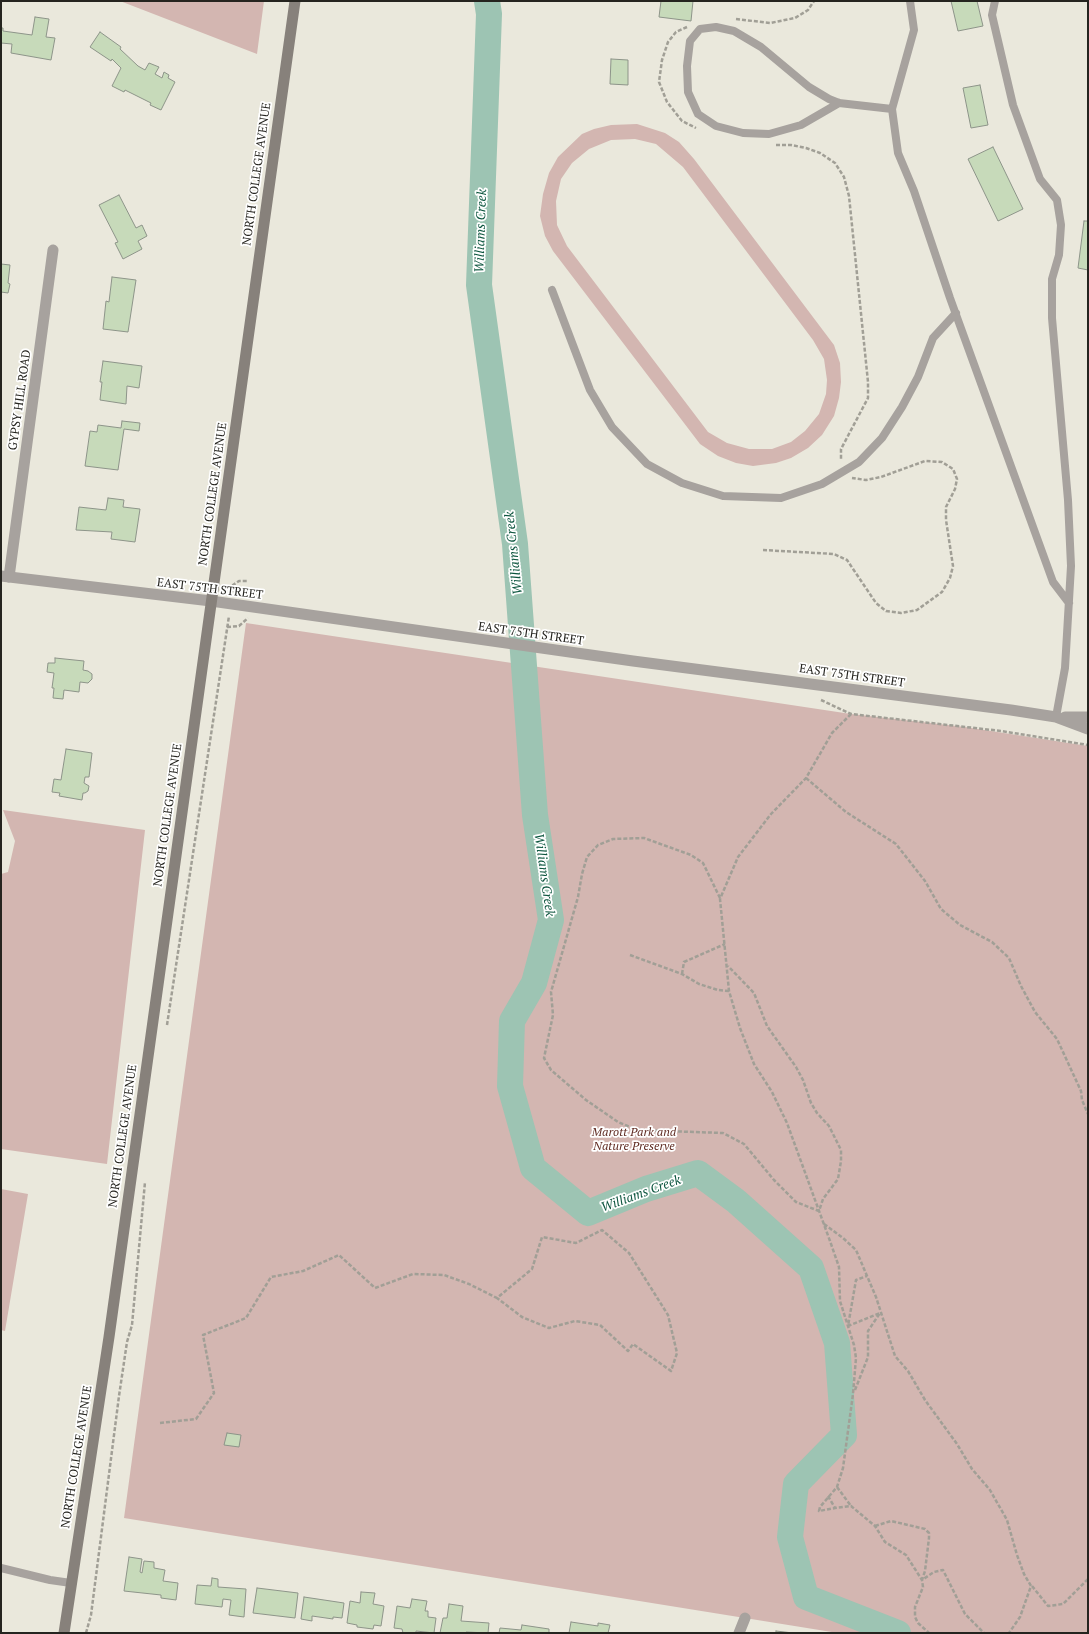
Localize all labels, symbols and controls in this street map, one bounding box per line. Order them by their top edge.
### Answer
street label: NORTH COLLEGE AVENUE [240,101,274,247]
water label: Williams Creek [472,189,490,273]
street label: GYPSY HILL ROAD [6,349,34,451]
street label: NORTH COLLEGE AVENUE [196,421,230,567]
water label: Williams Creek [502,511,526,595]
street label: EAST 75TH STREET [156,575,264,603]
street label: EAST 75TH STREET [477,619,585,649]
street label: EAST 75TH STREET [798,661,906,691]
street label: NORTH COLLEGE AVENUE [151,742,185,888]
water label: Williams Creek [530,832,558,918]
street label: NORTH COLLEGE AVENUE [106,1063,140,1209]
park label: Marott Park and Nature Preserve [592,1126,676,1154]
water label: Williams Creek [599,1172,683,1216]
street label: NORTH COLLEGE AVENUE [59,1385,95,1529]

